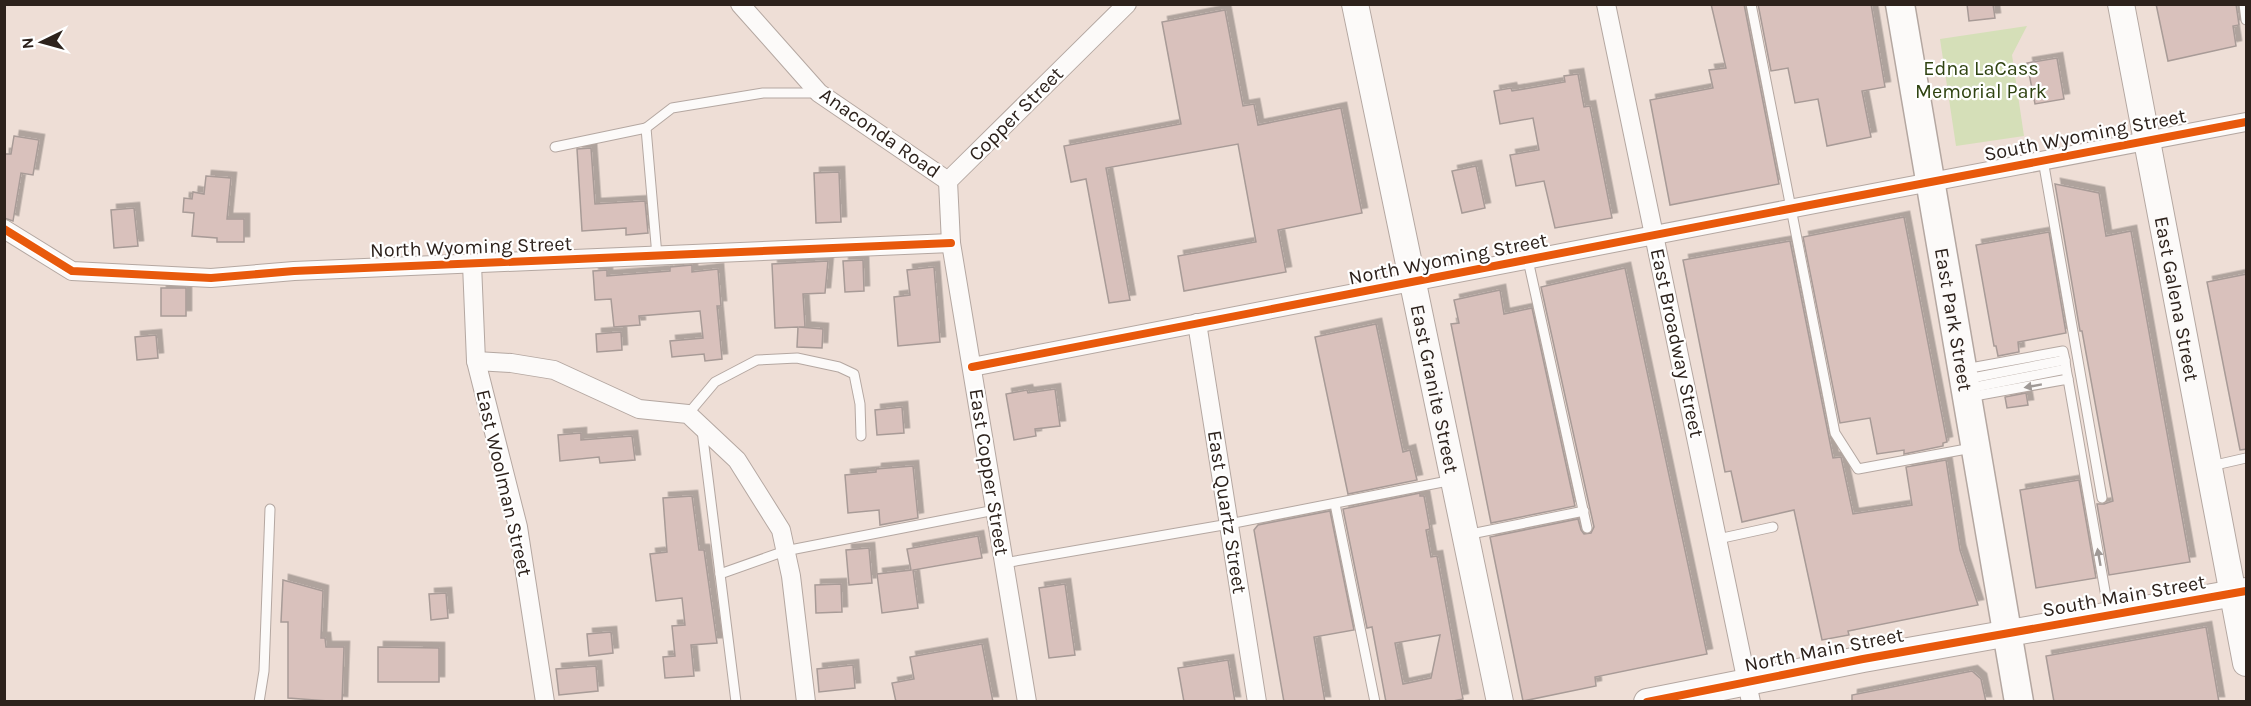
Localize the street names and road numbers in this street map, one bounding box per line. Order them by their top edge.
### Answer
street label: Copper Street [964,62,1068,166]
street label: Anaconda Road [815,83,945,183]
street label: South Wyoming Street [1982,104,2188,166]
street label: East Galena Street [2150,214,2204,384]
street label: North Wyoming Street [1347,228,1550,290]
street label: North Wyoming Street [370,232,573,262]
street label: East Broadway Street [1646,246,1708,440]
street label: East Park Street [1930,246,1977,393]
street label: East Granite Street [1406,302,1464,476]
street label: East Woolman Street [471,387,537,579]
street label: East Copper Street [964,387,1014,558]
street label: East Quartz Street [1203,429,1251,596]
street label: South Main Street [2041,570,2208,622]
street label: North Main Street [1742,623,1906,677]

